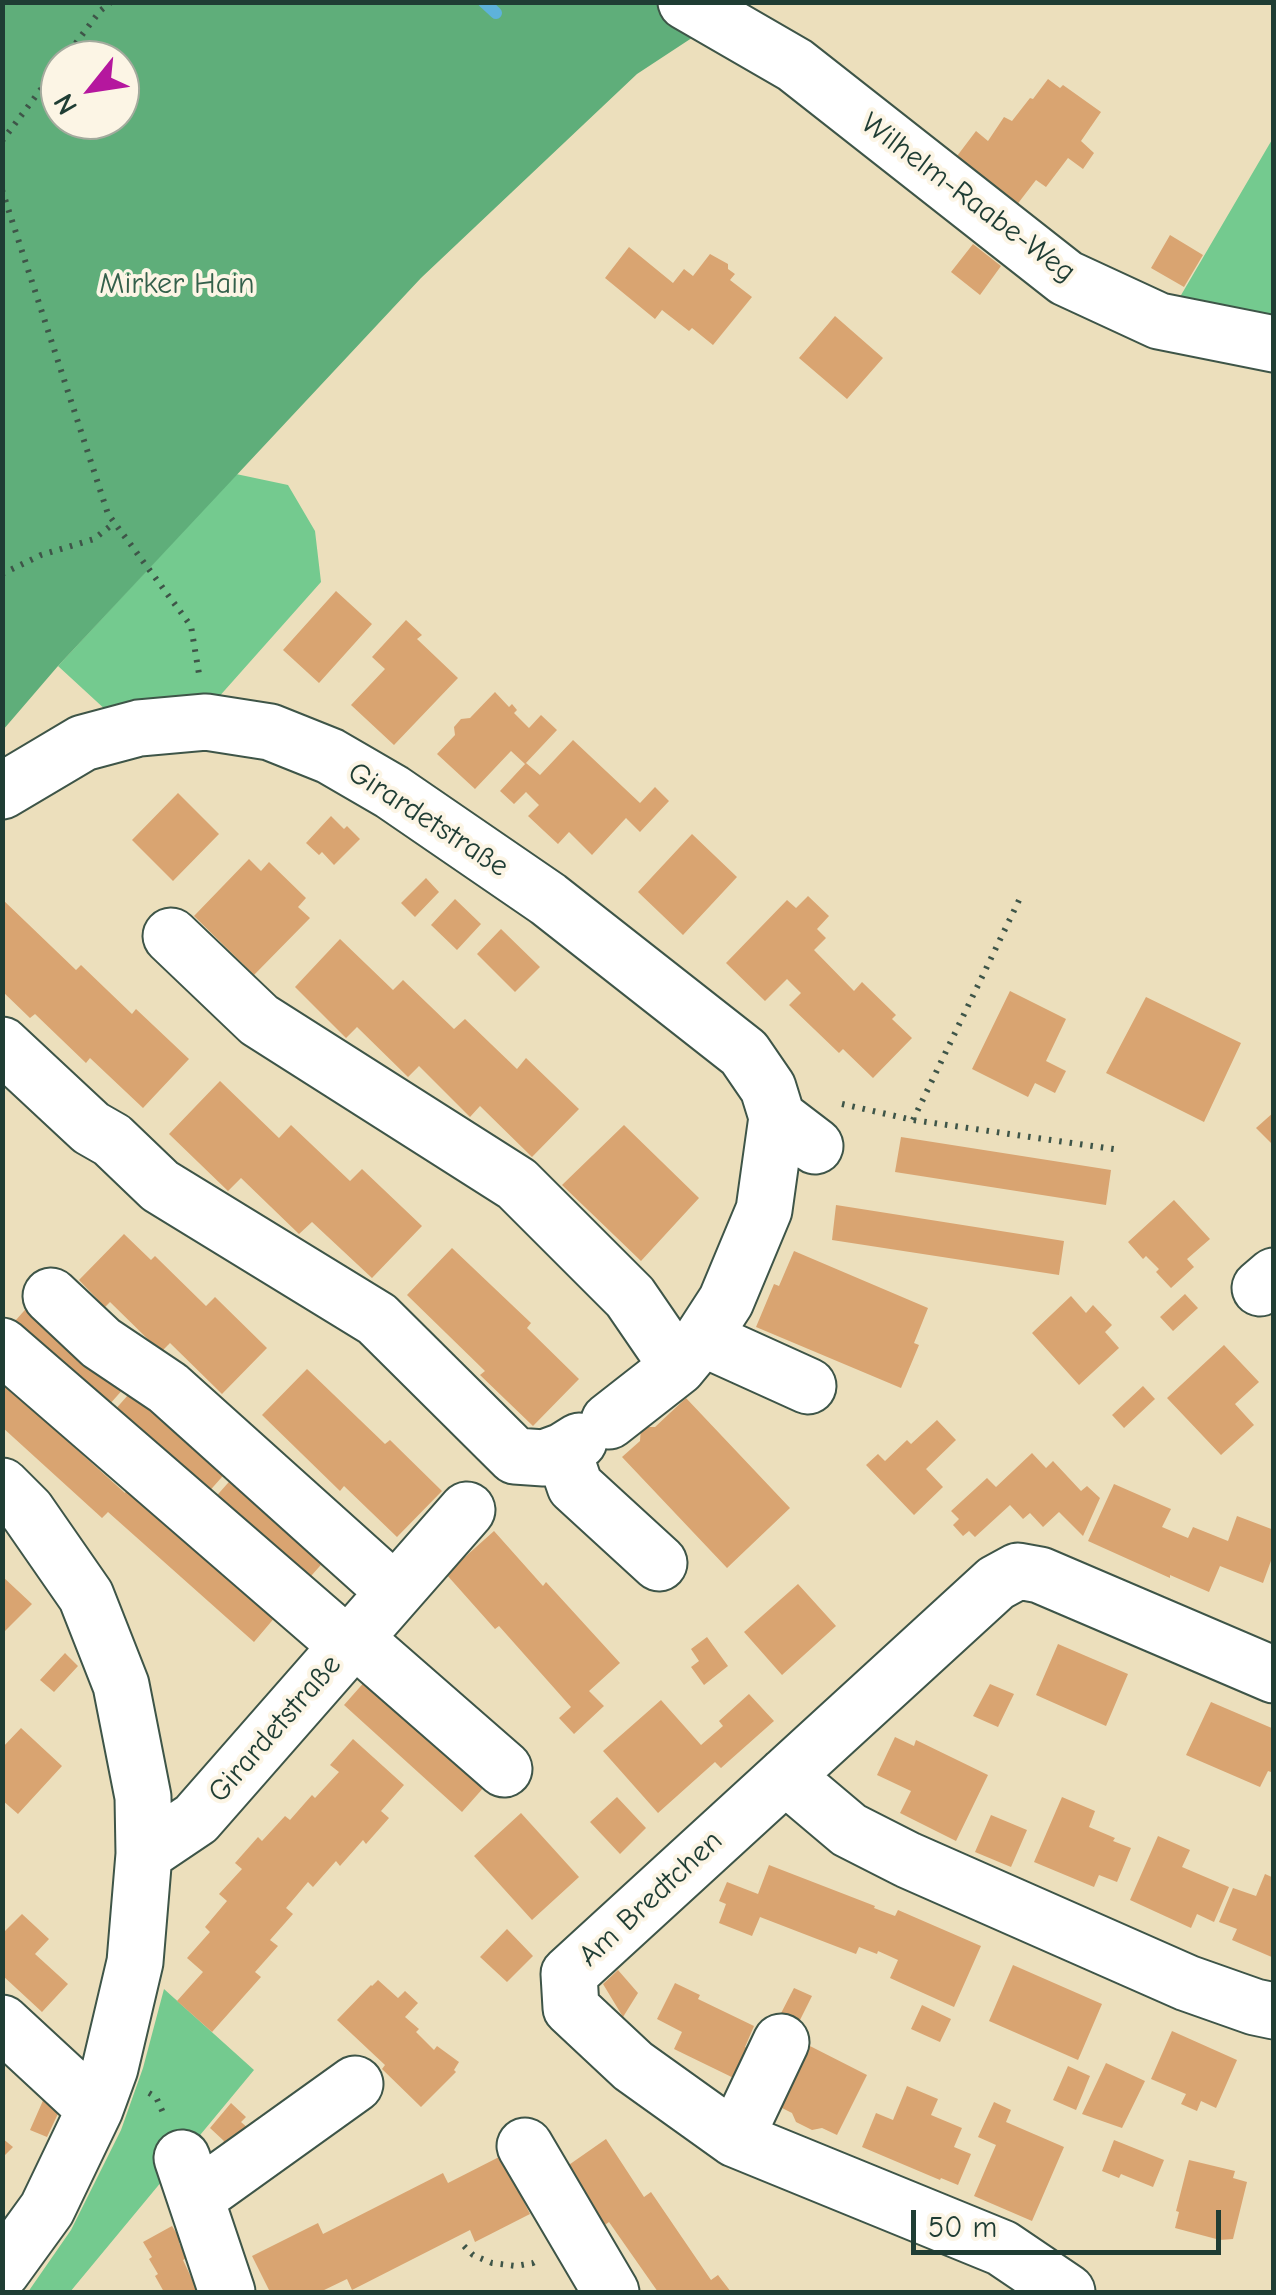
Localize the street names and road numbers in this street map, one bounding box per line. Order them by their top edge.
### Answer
street label: Wilhelm-Raabe-Weg [854,106,1082,290]
street label: Girardetstraße [341,755,515,885]
street label: Girardetstraße [201,1648,349,1810]
street label: Am Bredtchen [572,1823,730,1975]

